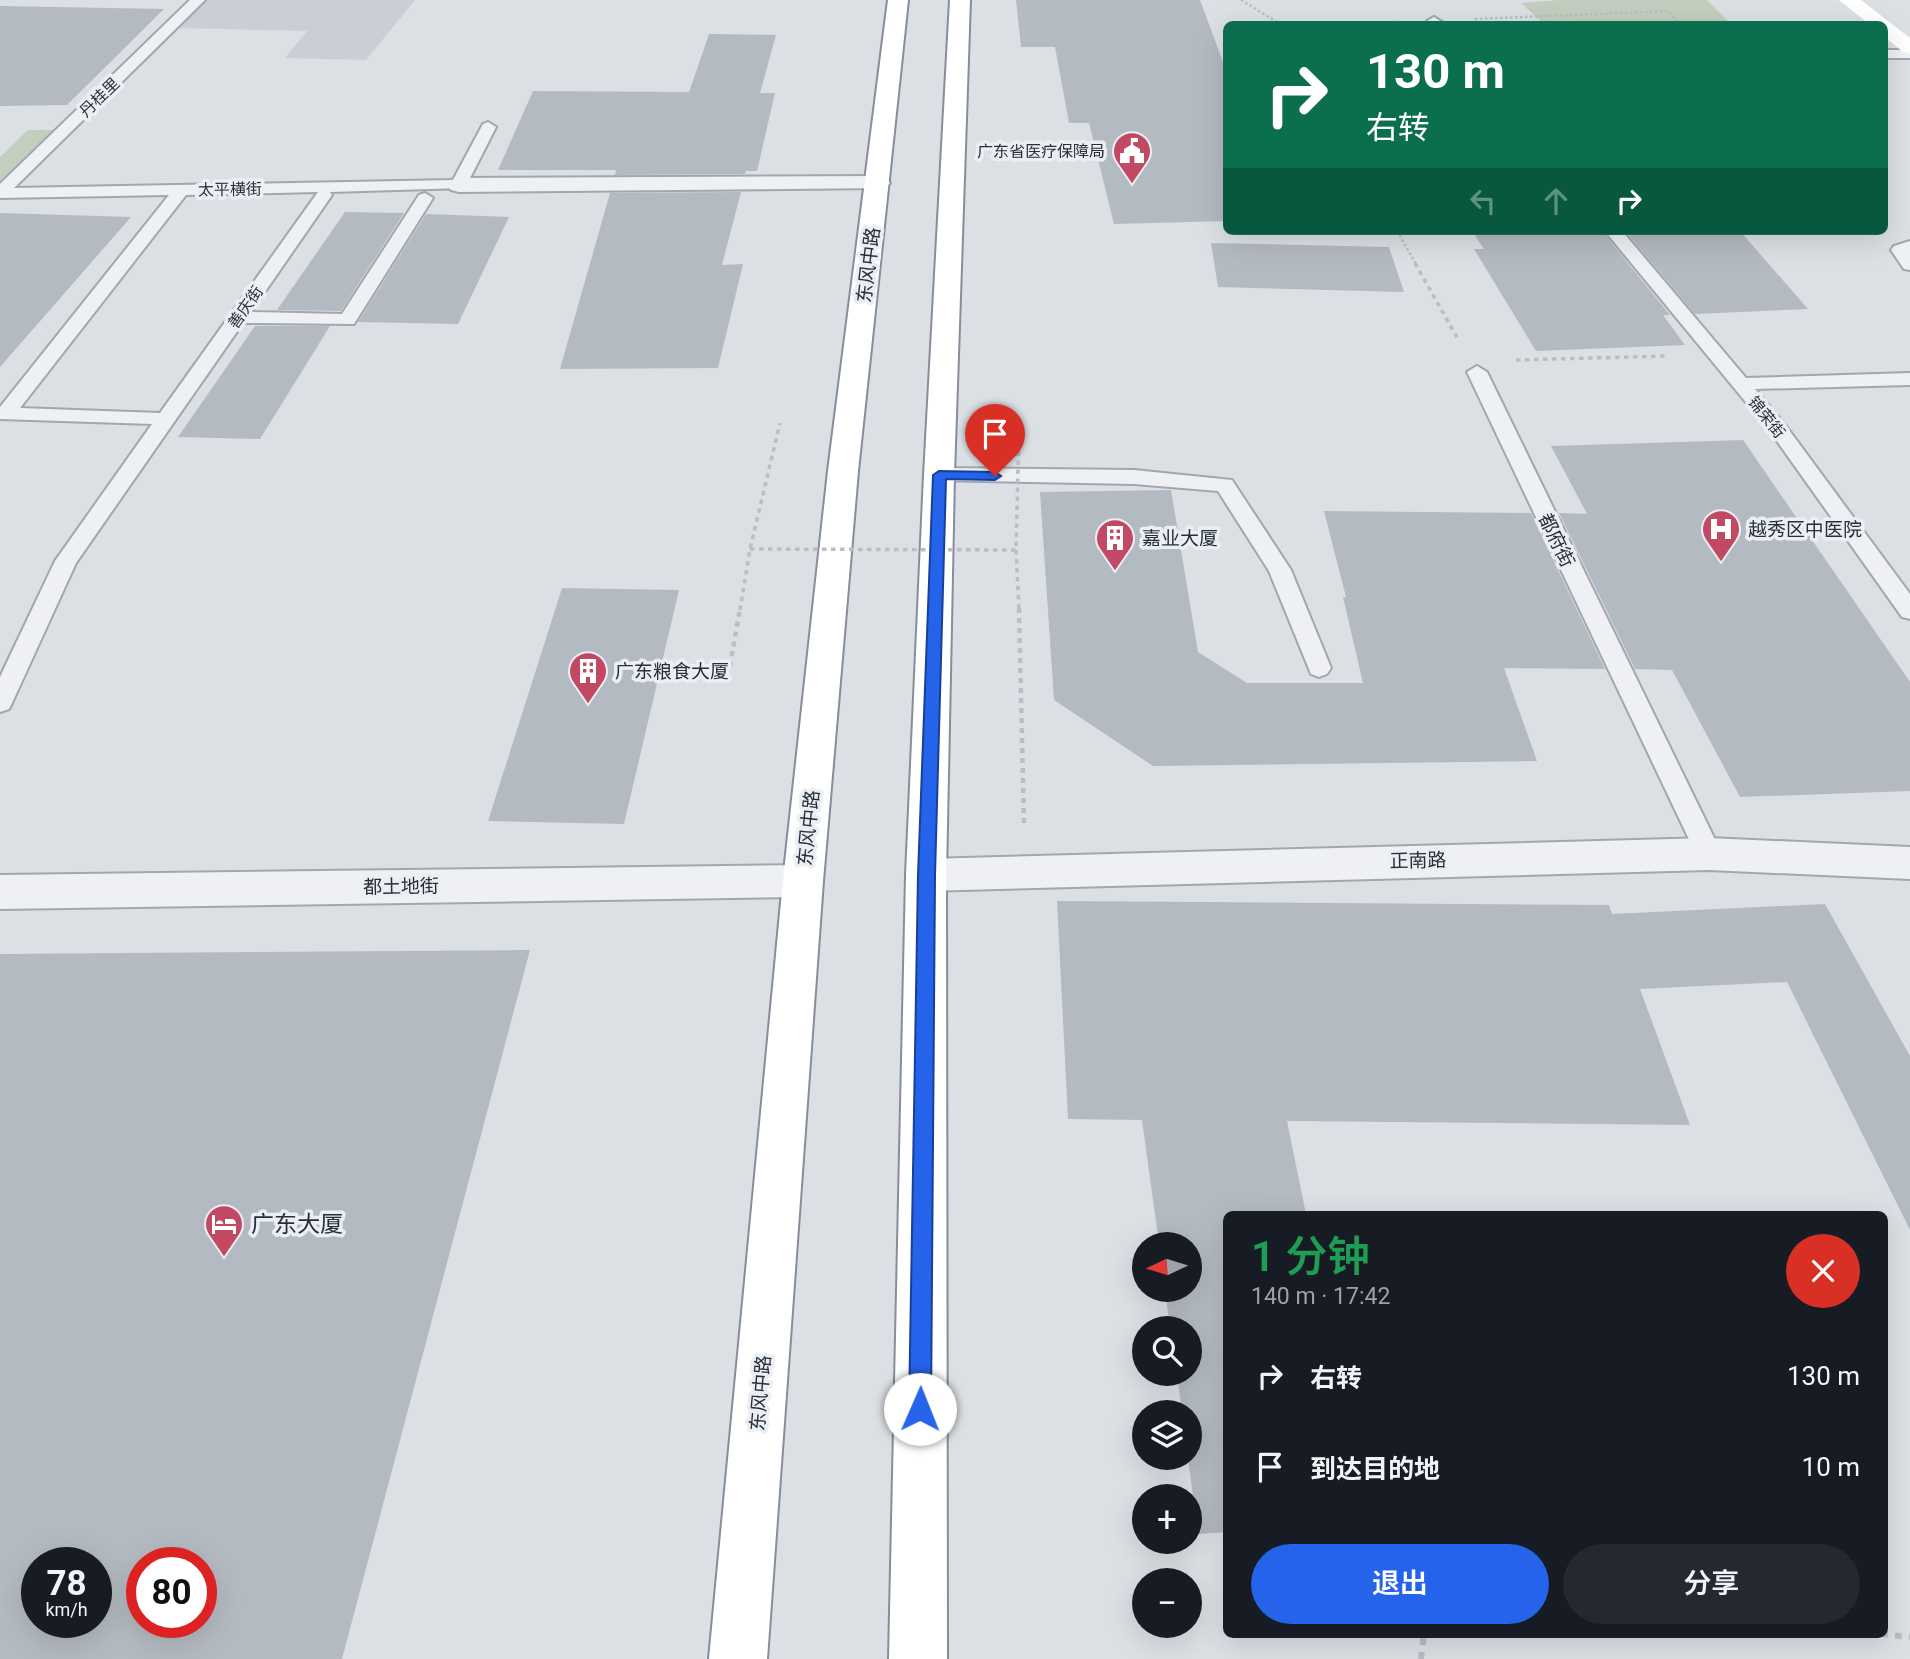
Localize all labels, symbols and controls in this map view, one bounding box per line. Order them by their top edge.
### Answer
text: 130 m [1366,43,1505,100]
icon: right [1251,49,1342,140]
street label: 丹桂里 [75,74,123,121]
text: 右转 [1366,109,1430,147]
public building icon: 广东省医疗保障局 [1111,130,1153,185]
place label: 广东省医疗保障局 [977,142,1105,161]
street label: 太平横街 [198,179,262,200]
icon: left [1464,182,1502,220]
icon: ahead [1537,182,1575,220]
icon: right [1610,182,1648,220]
street label: 东风中路 [852,226,885,304]
street label: 善庆街 [224,282,267,332]
street label: 锦荣街 [1744,393,1789,442]
pin [965,404,1025,476]
icon: arrive [976,415,1014,453]
hospital icon: 越秀区中医院 [1700,508,1742,563]
street label: 都府街 [1534,510,1579,571]
building icon: 嘉业大厦 [1094,517,1136,572]
place label: 越秀区中医院 [1748,518,1862,541]
place label: 嘉业大厦 [1142,527,1218,550]
building icon: 广东粮食大厦 [567,650,609,705]
place label: 广东粮食大厦 [615,660,729,683]
street label: 东风中路 [793,789,824,867]
street label: 正南路 [1389,849,1447,872]
street label: 都土地街 [363,874,439,899]
hotel icon: 广东大厦 [203,1203,245,1258]
place label: 广东大厦 [251,1211,343,1238]
north arrow [1132,1232,1202,1302]
map controls [1132,1232,1202,1638]
text: 1 分钟 [1251,1232,1369,1281]
button: close [1786,1234,1860,1308]
text: 140 m · 17:42 [1251,1283,1390,1310]
button: search [1132,1316,1202,1386]
street label: 东风中路 [746,1354,775,1432]
icon: right [1251,1357,1289,1395]
text: 130 m [1787,1361,1860,1391]
text: 右转 [1310,1363,1362,1393]
position arrow [883,1372,957,1446]
button: layers [1132,1400,1202,1470]
icon: arrive [1251,1448,1289,1486]
text: 10 m [1802,1452,1860,1482]
text: 到达目的地 [1310,1454,1440,1484]
button: + [1132,1484,1202,1554]
button: 退出 [1251,1544,1549,1624]
button: 分享 [1563,1544,1860,1624]
speed limit sign: 80 [126,1547,217,1638]
text: 78 [46,1563,87,1604]
button: − [1132,1568,1202,1638]
text: km/h [45,1599,88,1620]

